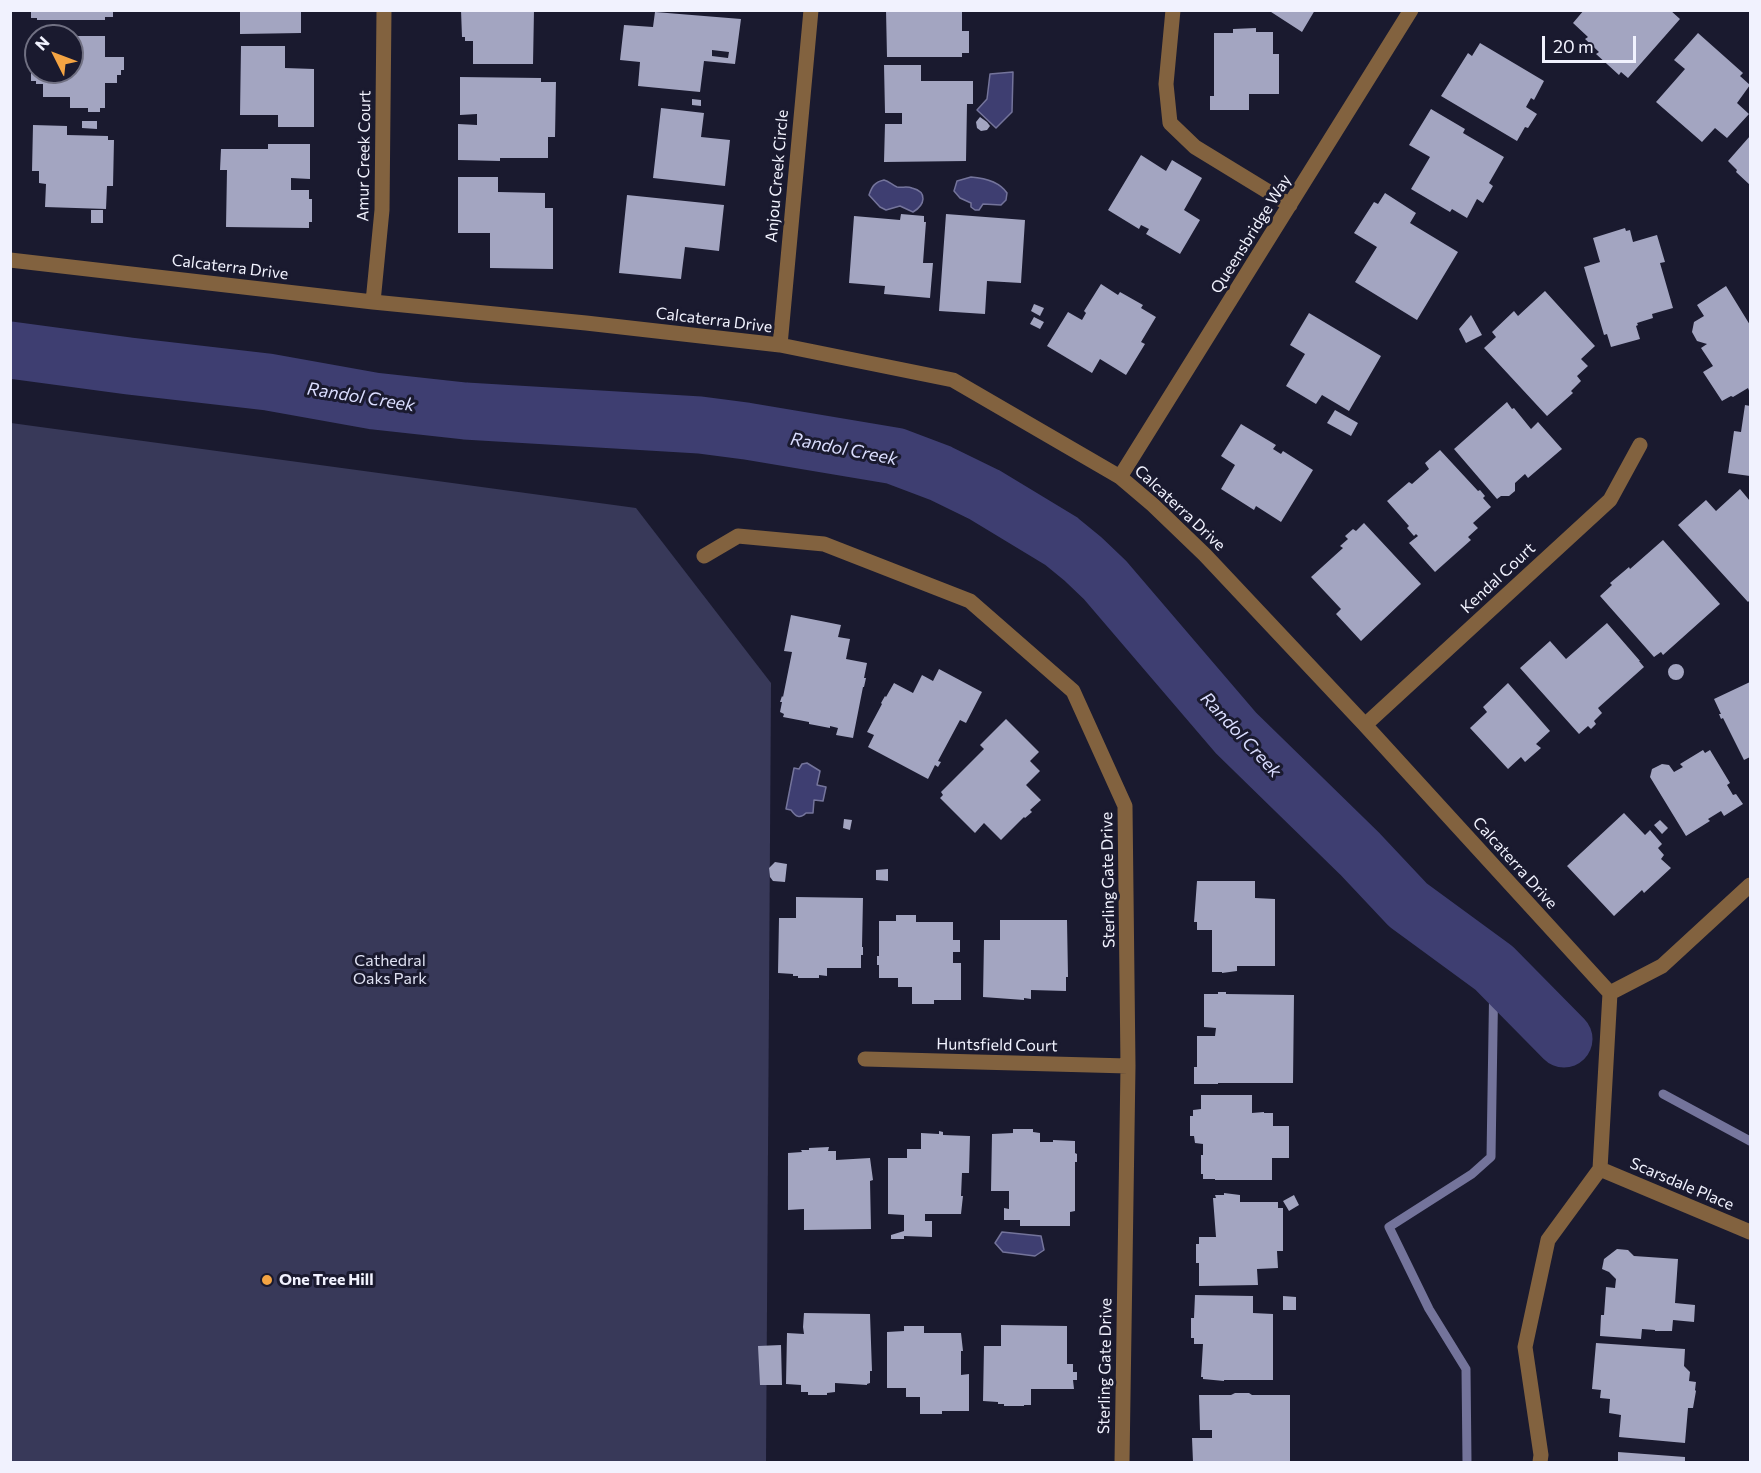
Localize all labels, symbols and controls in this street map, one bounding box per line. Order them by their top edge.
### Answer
north arrow [24,24,84,84]
scale bar [1545,24,1640,62]
text: N [31,32,53,54]
text: 20 m [1553,35,1594,57]
street label: Amur Creek Court [353,90,375,222]
street label: Anjou Creek Circle [762,109,792,243]
street label: Queensbridge Way [1207,171,1295,297]
street label: Calcaterra Drive [171,250,289,284]
street label: Calcaterra Drive [655,303,773,337]
water label: Randol Creek [306,378,416,416]
water label: Randol Creek [789,428,899,470]
street label: Calcaterra Drive [1131,461,1229,555]
street label: Kendal Court [1457,539,1539,617]
water label: Randol Creek [1196,688,1286,782]
street label: Sterling Gate Drive [1097,812,1119,948]
street label: Calcaterra Drive [1469,813,1561,913]
park label: Cathedral Oaks Park [353,951,427,989]
street label: Huntsfield Court [936,1034,1058,1056]
street label: Scarsdale Place [1627,1153,1737,1215]
place label: One Tree Hill [279,1270,374,1290]
marker: One Tree Hill [260,1273,274,1287]
street label: Sterling Gate Drive [1094,1298,1116,1434]

